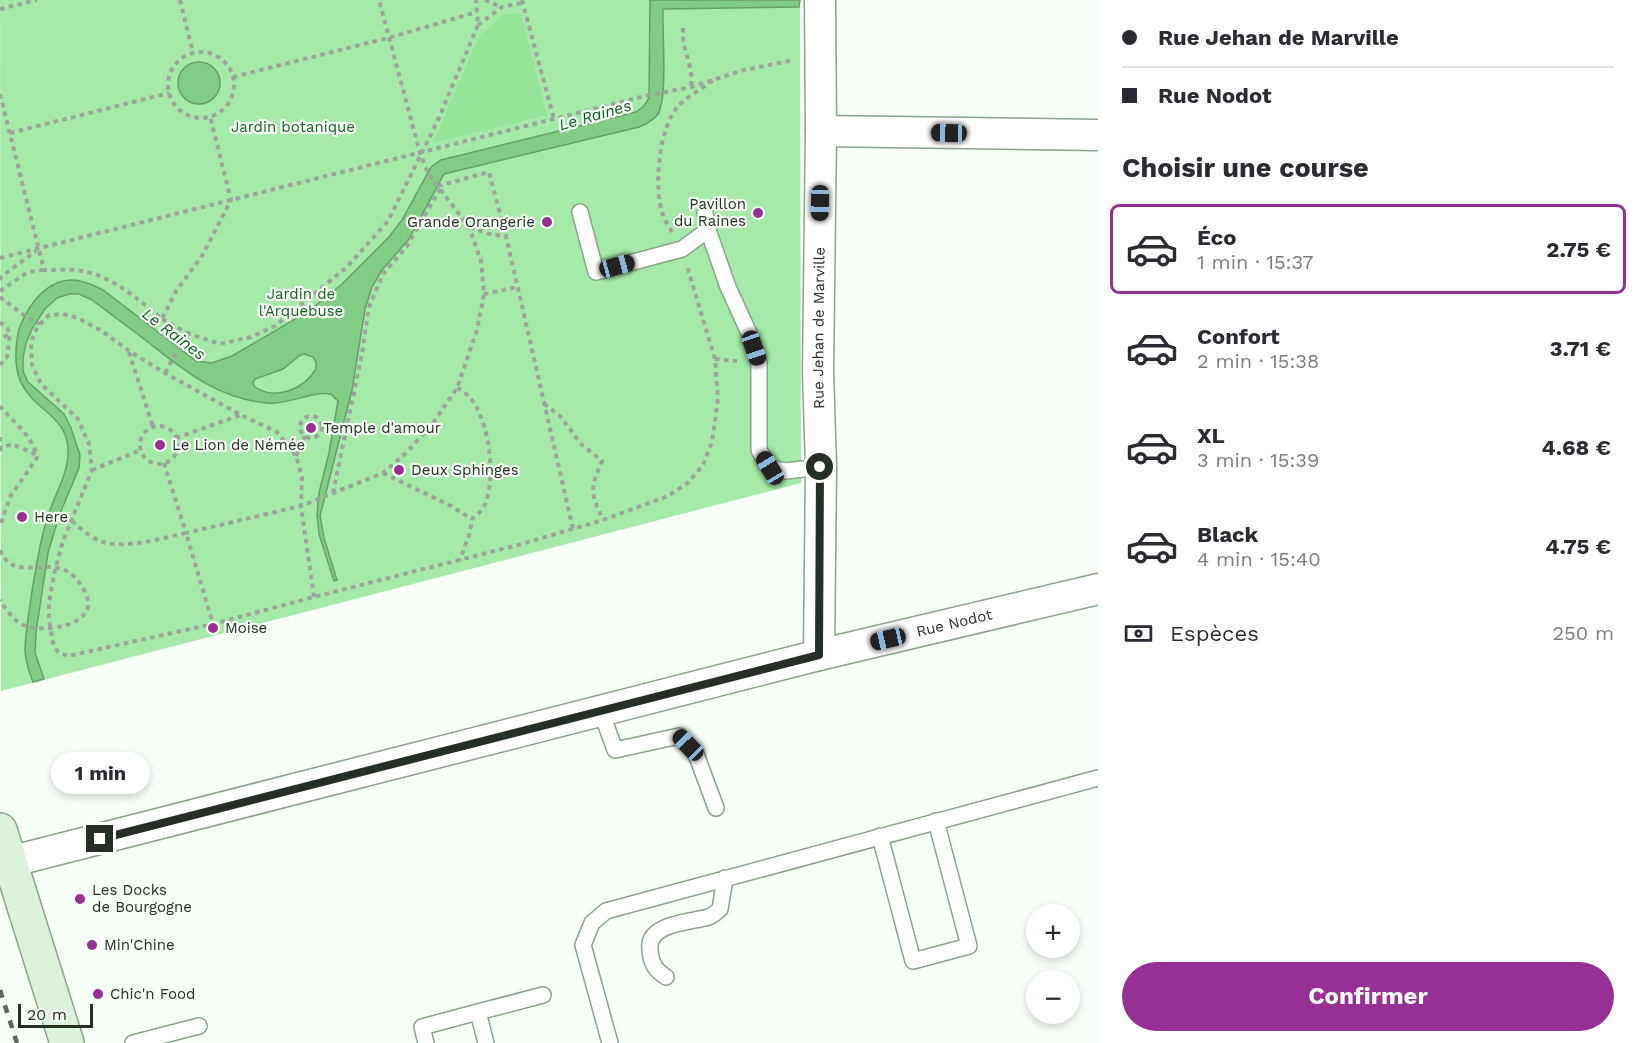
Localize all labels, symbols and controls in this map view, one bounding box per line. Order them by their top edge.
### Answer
text: Rue Jehan de Marville [1158,25,1399,50]
text: Rue Nodot [1158,83,1272,108]
water label: Le Raines [557,96,633,134]
park label: Jardin botanique [231,118,355,136]
car [931,124,967,142]
text: Choisir une course [1122,152,1369,184]
car [811,185,829,221]
place label: Pavillon du Raines [674,195,746,230]
marker: Pavillon du Raines [751,206,765,220]
place label: Grande Orangerie [407,213,535,231]
marker: Grande Orangerie [540,215,554,229]
icon: car [1125,222,1179,276]
text: Éco [1197,225,1236,250]
text: 2.75 € [1546,237,1611,262]
street label: Rue Jehan de Marville [809,247,829,409]
text: 1 min · 15:37 [1197,250,1314,274]
car [597,253,637,279]
park label: Jardin de l'Arquebuse [259,285,343,320]
water label: Le Raines [139,304,209,364]
icon: car [1125,321,1179,375]
text: Confort [1197,324,1280,349]
car [740,328,768,368]
text: 3.71 € [1549,336,1611,361]
text: 2 min · 15:38 [1197,349,1319,373]
place label: Temple d'amour [323,419,441,437]
icon: car [1125,420,1179,474]
marker: Temple d'amour [304,421,318,435]
text: XL [1197,423,1225,448]
text: 4.68 € [1542,435,1611,460]
place label: Le Lion de Némée [172,436,305,454]
marker: Le Lion de Némée [153,438,167,452]
car [753,448,787,488]
text: 3 min · 15:39 [1197,448,1319,472]
route start [806,453,833,480]
place label: Deux Sphinges [411,461,519,479]
marker: Deux Sphinges [392,463,406,477]
place label: Here [34,508,68,526]
marker: Here [15,510,29,524]
icon: car [1125,519,1179,573]
text: Black [1197,522,1258,547]
text: 4.75 € [1545,534,1611,559]
text: 4 min · 15:40 [1197,547,1321,571]
street label: Rue Nodot [915,605,995,641]
icon: cash [1122,617,1155,650]
place label: Moise [225,619,267,637]
marker: Moise [206,621,220,635]
text: Espèces [1170,621,1259,646]
text: 250 m [1552,621,1614,645]
car [868,626,908,652]
car [669,726,707,764]
callout: 1 min [51,752,150,794]
text: 1 min [75,761,126,785]
route end [86,825,113,852]
place label: Les Docks de Bourgogne [92,881,192,916]
marker: Les Docks de Bourgogne [73,892,87,906]
map controls [1026,904,1080,1024]
button: + [1026,904,1080,958]
place label: Min'Chine [104,936,175,954]
marker: Min'Chine [85,938,99,952]
button: Confirmer [1122,962,1614,1031]
button: − [1026,970,1080,1024]
place label: Chic'n Food [110,985,195,1003]
marker: Chic'n Food [91,987,105,1001]
scale bar [18,1001,93,1028]
text: 20 m [27,1005,67,1024]

